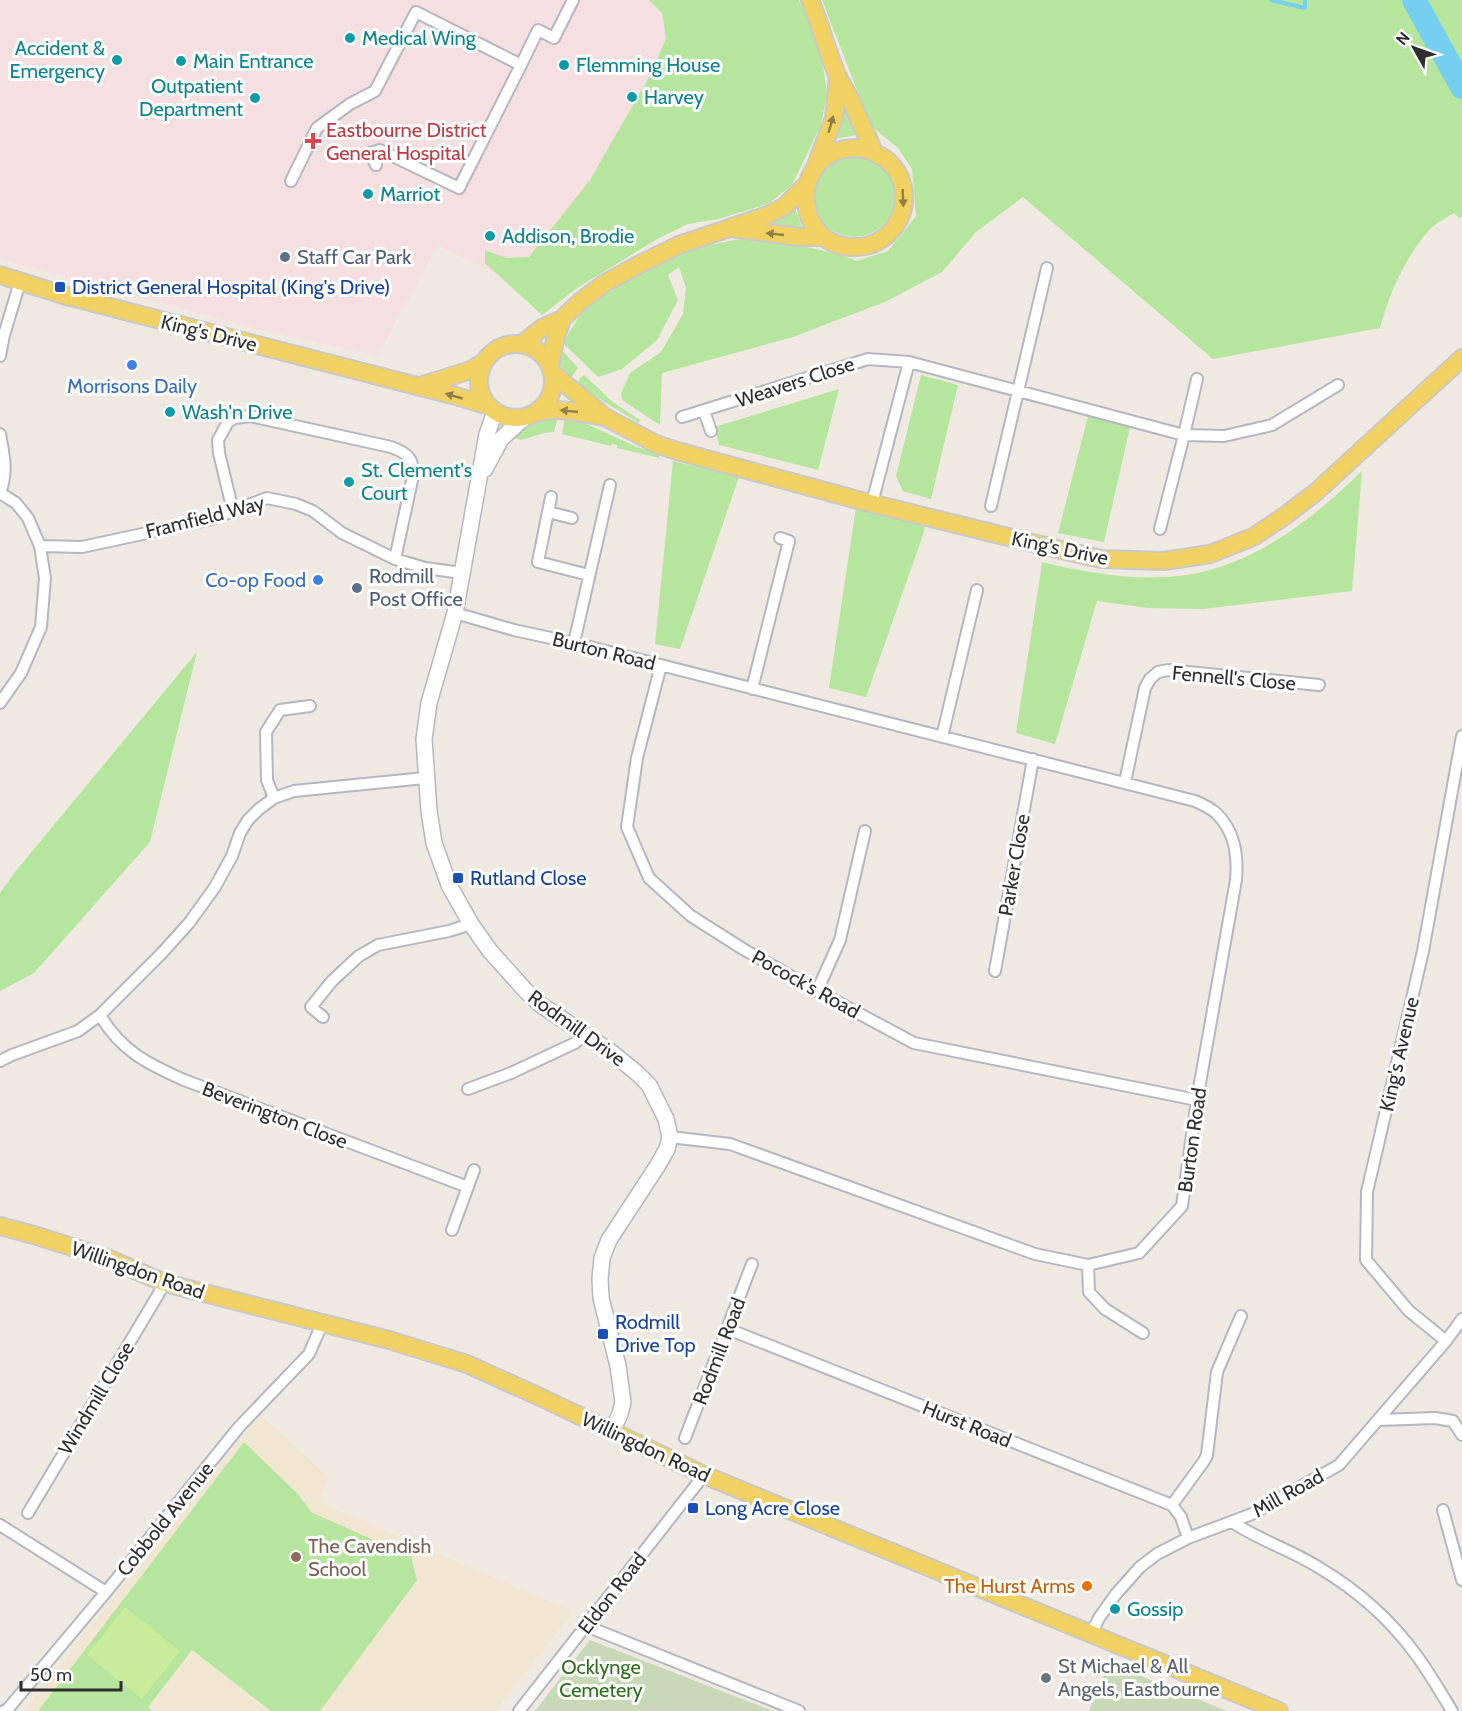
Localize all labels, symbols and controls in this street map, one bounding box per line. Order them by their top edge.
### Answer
north arrow [1384,18,1444,78]
place label: Medical Wing [362,26,477,50]
text: N [1392,28,1414,49]
marker: Medical Wing [343,31,357,45]
place label: Accident & Emergency [10,36,105,83]
place label: Main Entrance [193,49,313,73]
marker: Accident & Emergency [110,53,124,67]
place label: Flemming House [576,53,720,77]
marker: Main Entrance [174,54,188,68]
marker: Flemming House [557,58,571,72]
place label: Outpatient Department [139,74,243,121]
place label: Harvey [644,85,704,109]
marker: Harvey [625,90,639,104]
marker: Outpatient Department [248,91,262,105]
one-way arrow [827,115,837,133]
place label: Eastbourne District General Hospital [326,118,487,165]
marker: Eastbourne District General Hospital [304,132,322,150]
place label: Marriot [380,182,440,206]
marker: Marriot [361,187,375,201]
one-way arrow [899,188,908,207]
place label: Addison, Brodie [502,224,634,248]
marker: Addison, Brodie [483,229,497,243]
one-way arrow [765,229,784,239]
place label: Staff Car Park [297,245,411,269]
marker: Staff Car Park [278,250,292,264]
place label: District General Hospital (King's Drive) [72,275,390,299]
marker: District General Hospital (King's Drive) [53,280,67,294]
street label: King's Drive [159,309,259,357]
street label: Weavers Close [733,352,857,412]
marker: Morrisons Daily [125,358,139,372]
place label: Morrisons Daily [67,374,197,398]
one-way arrow [445,390,463,400]
place label: Wash'n Drive [182,400,292,424]
marker: Wash'n Drive [163,405,177,419]
one-way arrow [559,406,578,416]
place label: St. Clement's Court [361,458,472,505]
marker: St. Clement's Court [342,475,356,489]
street label: Framfield Way [143,491,267,543]
street label: King's Drive [1010,526,1110,570]
place label: Rodmill Post Office [369,564,463,611]
place label: Co-op Food [205,568,306,592]
marker: Co-op Food [311,573,325,587]
marker: Rodmill Post Office [350,581,364,595]
street label: Burton Road [550,627,658,675]
street label: Fennell's Close [1171,661,1297,695]
street label: Parker Close [993,812,1035,918]
place label: Rutland Close [470,866,587,890]
marker: Rutland Close [451,871,465,885]
street label: Pocock's Road [748,945,864,1023]
street label: Rodmill Drive [524,985,630,1071]
street label: King's Avenue [1374,994,1424,1114]
street label: Beverington Close [199,1076,351,1154]
street label: Burton Road [1173,1086,1211,1194]
street label: Willingdon Road [68,1236,208,1304]
street label: Rodmill Road [688,1294,750,1408]
place label: Rodmill Drive Top [615,1310,696,1357]
marker: Rodmill Drive Top [596,1327,610,1341]
street label: Windmill Close [53,1337,139,1459]
street label: Hurst Road [919,1395,1015,1453]
street label: Willingdon Road [578,1407,714,1487]
street label: Cobbold Avenue [112,1457,218,1581]
street label: Mill Road [1248,1464,1328,1522]
place label: Long Acre Close [705,1496,840,1520]
marker: Long Acre Close [686,1501,700,1515]
place label: The Cavendish School [308,1534,431,1581]
street label: Eldon Road [573,1547,651,1639]
marker: The Cavendish School [289,1550,303,1564]
place label: The Hurst Arms [944,1574,1075,1598]
marker: The Hurst Arms [1080,1579,1094,1593]
place label: Gossip [1127,1597,1183,1621]
marker: Gossip [1108,1602,1122,1616]
scale bar [21,1654,122,1692]
place label: St Michael & All Angels, Eastbourne [1058,1654,1220,1701]
park label: Ocklynge Cemetery [559,1655,643,1702]
text: 50 m [30,1664,72,1686]
marker: St Michael & All Angels, Eastbourne [1039,1671,1053,1685]

